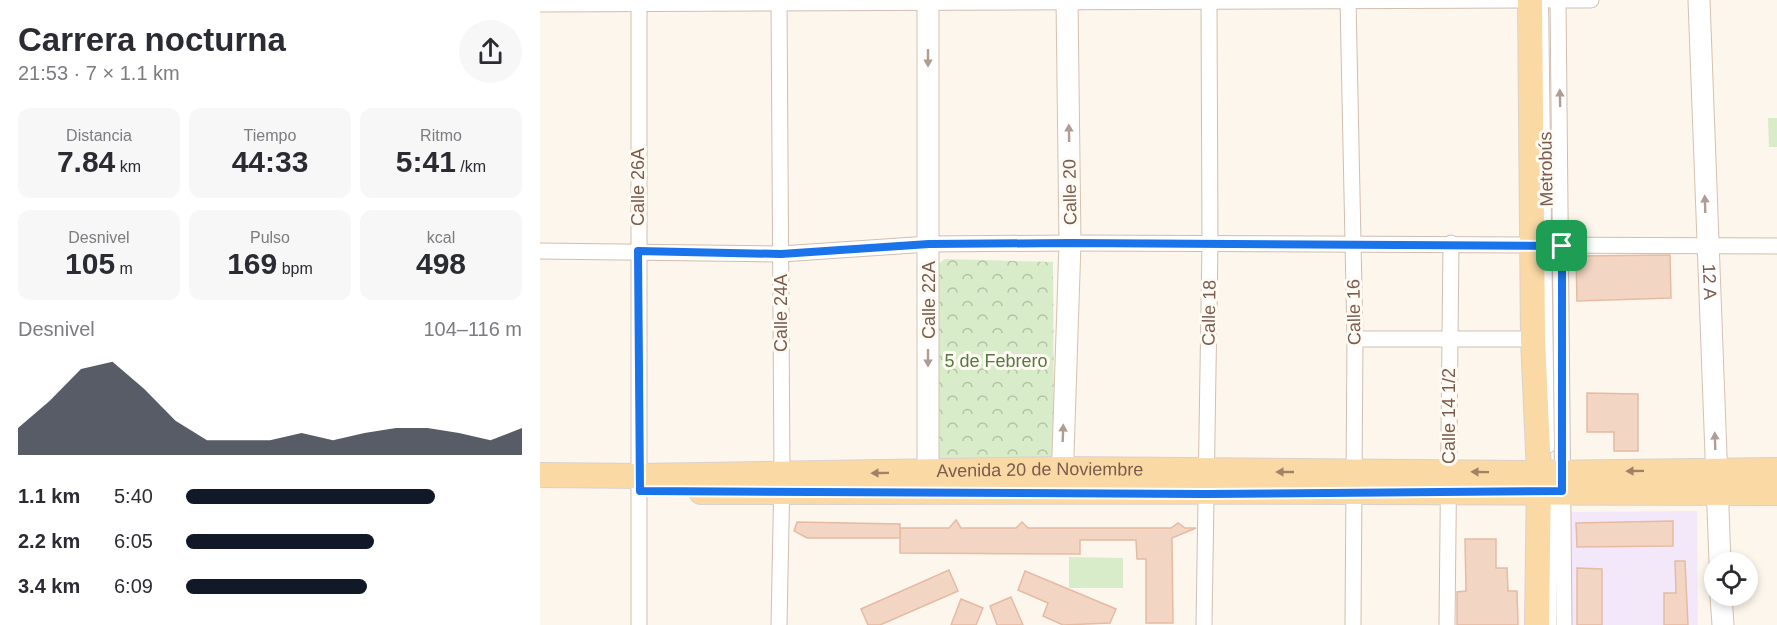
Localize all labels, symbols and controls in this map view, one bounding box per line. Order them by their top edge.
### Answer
button: share [459,20,522,83]
text: Carrera nocturna [18,21,286,58]
one-way arrow [923,49,933,68]
text: 21:53 · 7 × 1.1 km [18,62,180,84]
one-way arrow [1555,89,1564,108]
one-way arrow [1064,124,1074,143]
text: Distancia [66,127,132,144]
text: Tiempo [244,127,296,144]
text: Ritmo [420,127,462,144]
street label: Metrobús [1535,131,1557,207]
text: 7.84 [57,145,115,178]
text: 44:33 [232,145,308,178]
text: 5:41 [396,145,456,178]
street label: Calle 26A [628,148,648,226]
text: km [115,158,141,175]
text: /km [456,158,486,175]
street label: Calle 20 [1059,159,1081,225]
one-way arrow [1701,195,1710,214]
pin [1536,220,1587,271]
text: Desnivel [68,229,130,246]
text: Pulso [250,229,290,246]
text: kcal [427,229,455,246]
icon: arrive [1545,229,1578,262]
text: 105 [65,247,115,280]
text: 169 [227,247,277,280]
text: 498 [416,247,466,280]
text: m [115,260,133,277]
text: bpm [277,260,313,277]
street label: Calle 22A [919,261,939,339]
street label: 12 A [1699,263,1720,300]
street label: Calle 24A [771,274,791,352]
street label: Calle 16 [1343,279,1365,345]
street label: Calle 18 [1198,280,1220,346]
text: Desnivel [18,318,95,340]
text: 104–116 m [423,318,522,340]
one-way arrow [923,349,933,368]
park label: 5 de Febrero [944,351,1048,371]
street label: Calle 14 1/2 [1439,368,1459,464]
one-way arrow [1059,424,1068,443]
one-way arrow [1710,432,1720,451]
street label: Avenida 20 de Noviembre [936,459,1143,481]
one-way arrow [1625,466,1644,476]
one-way arrow [1276,467,1295,477]
one-way arrow [1471,467,1490,477]
one-way arrow [871,468,890,478]
text: 1.1 km [18,485,80,507]
text: 5:40 [114,485,153,507]
text: 2.2 km [18,530,80,552]
text: 6:05 [114,530,153,552]
map controls [1704,552,1758,606]
button: locate [1704,552,1758,606]
text: 3.4 km [18,575,80,597]
text: 6:09 [114,575,153,597]

